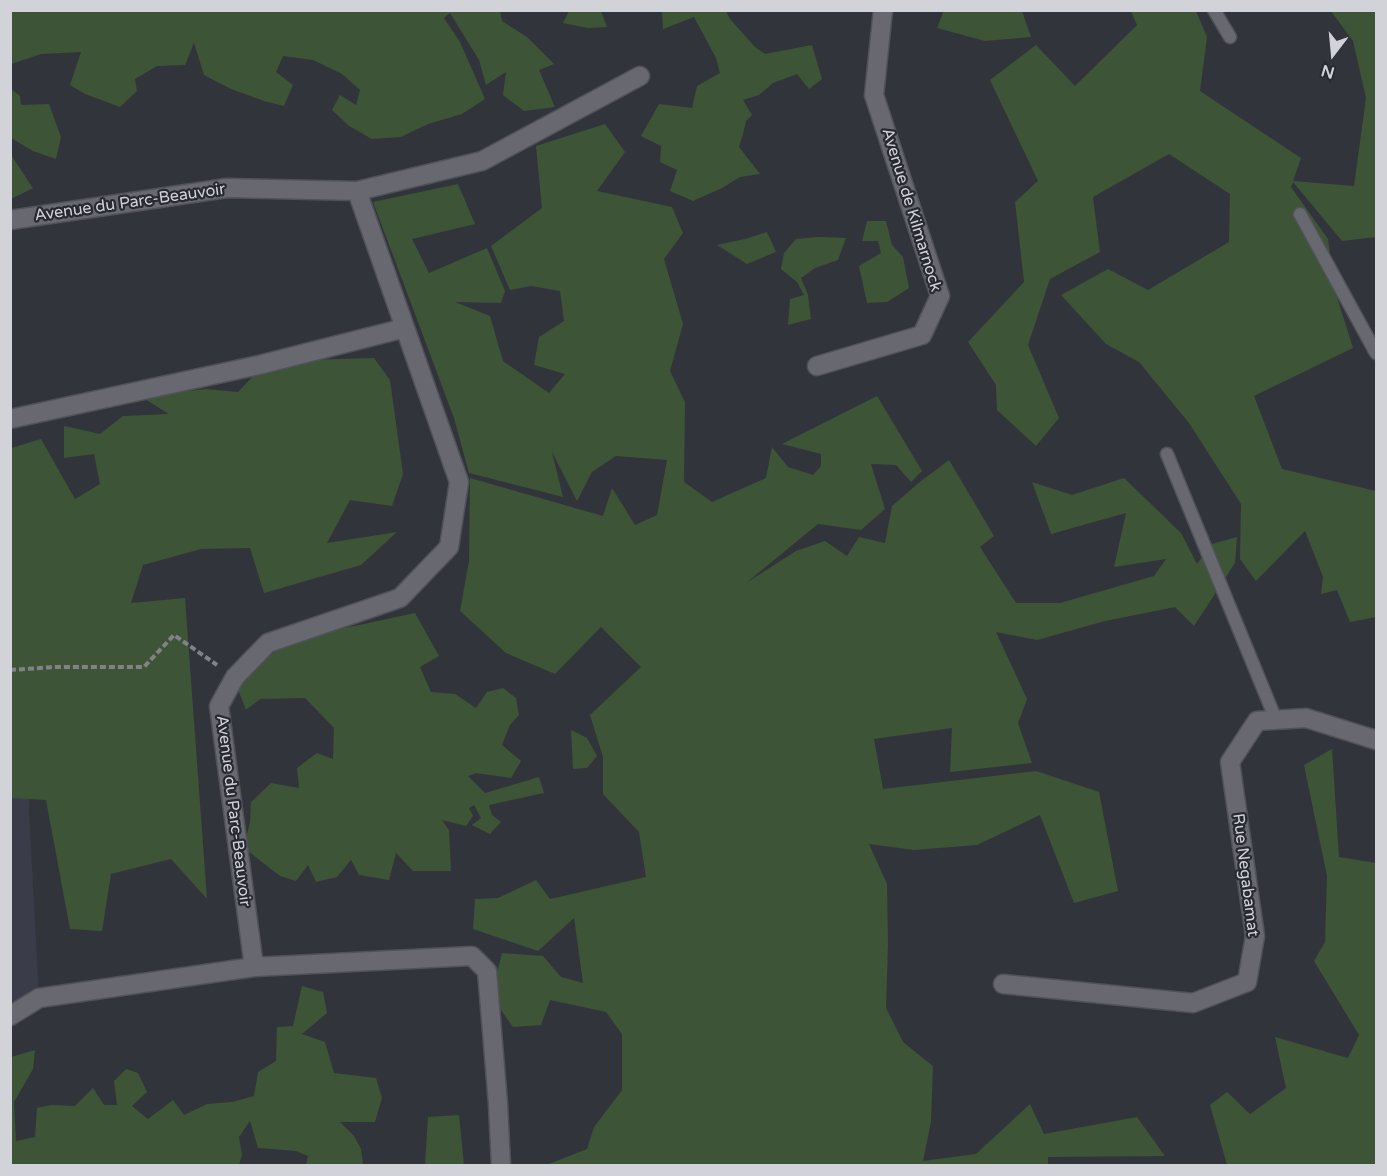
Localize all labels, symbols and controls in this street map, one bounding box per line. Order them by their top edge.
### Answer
north arrow [1303,24,1363,84]
text: N [1319,60,1337,83]
street label: Avenue de Kilmarnock [877,126,945,294]
street label: Avenue du Parc-Beauvoir [33,180,227,226]
street label: Avenue du Parc-Beauvoir [212,714,254,908]
street label: Rue Negabamat [1228,812,1262,938]

